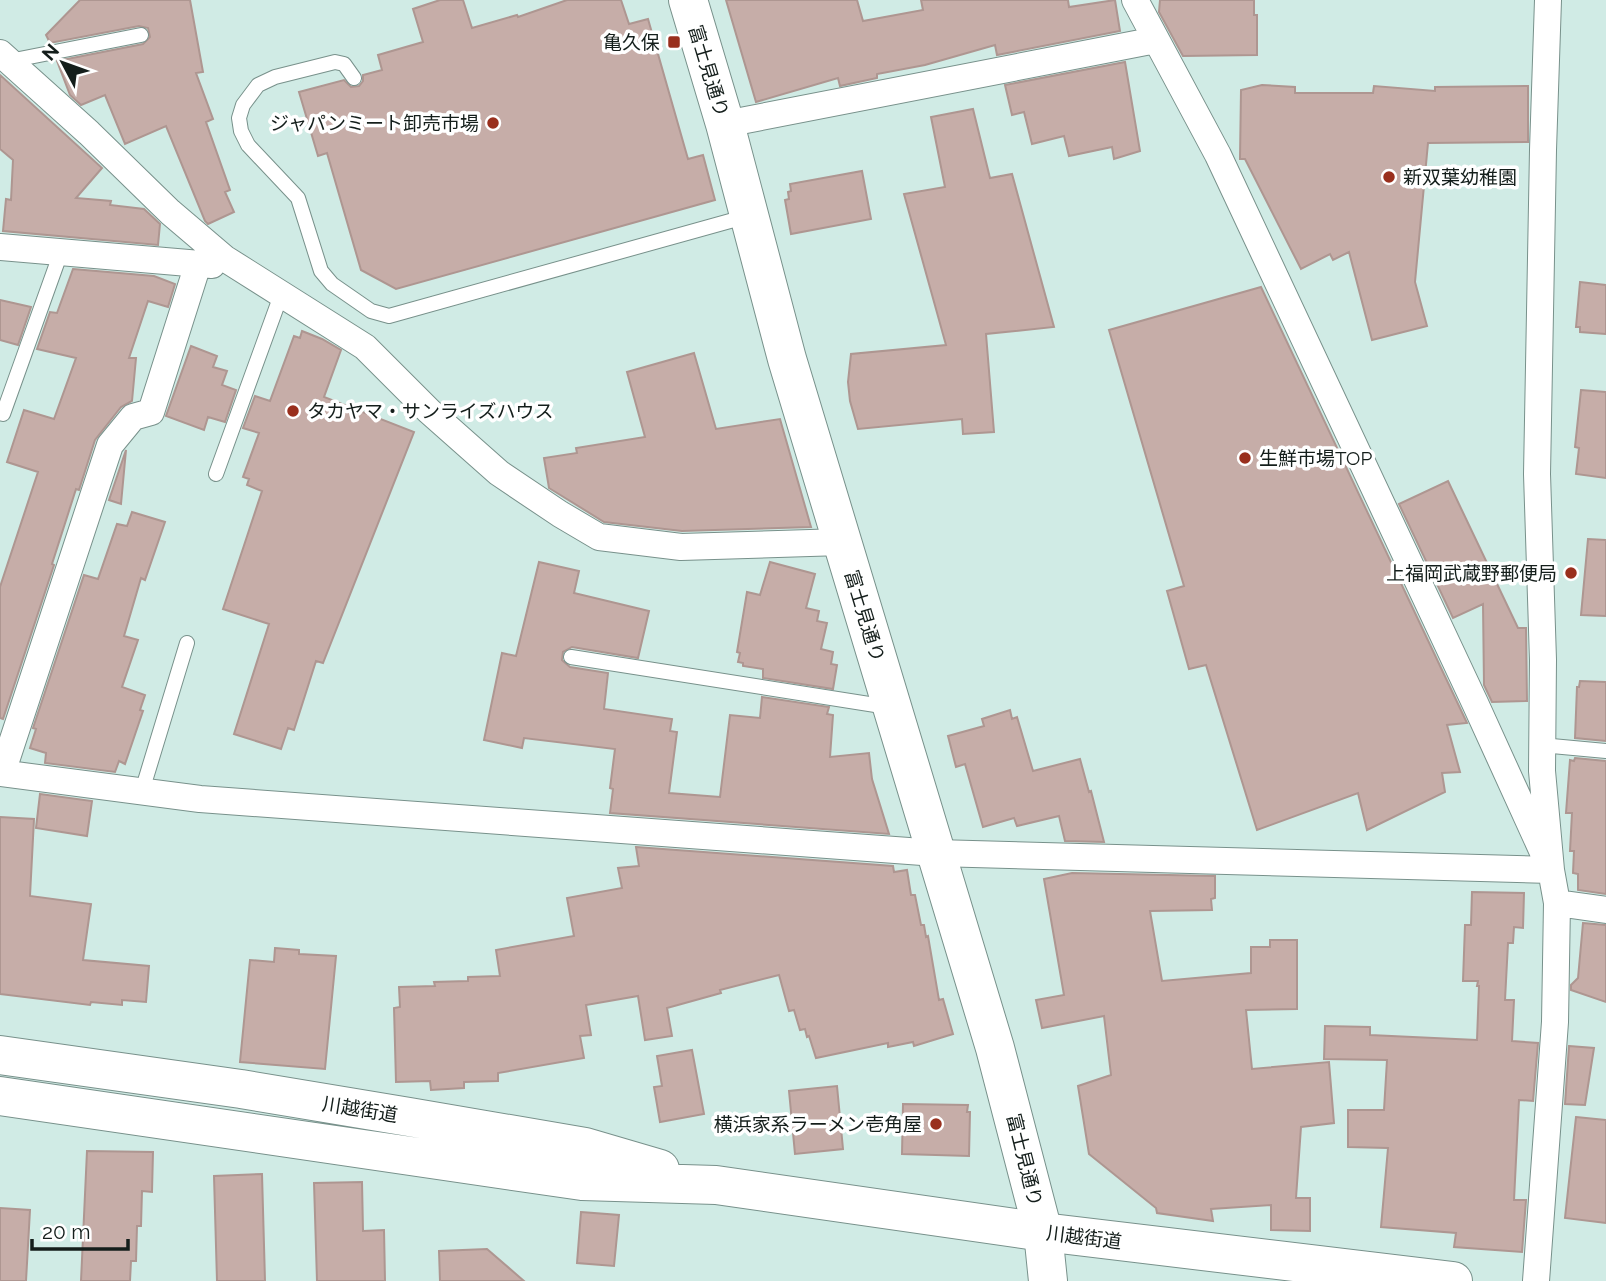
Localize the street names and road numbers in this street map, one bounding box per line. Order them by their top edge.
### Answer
street label: 富士見通り [685,22,733,120]
street label: 富士見通り [841,567,889,665]
street label: 川越街道 [321,1092,399,1126]
street label: 富士見通り [1003,1111,1047,1209]
street label: 川越街道 [1045,1221,1123,1253]

